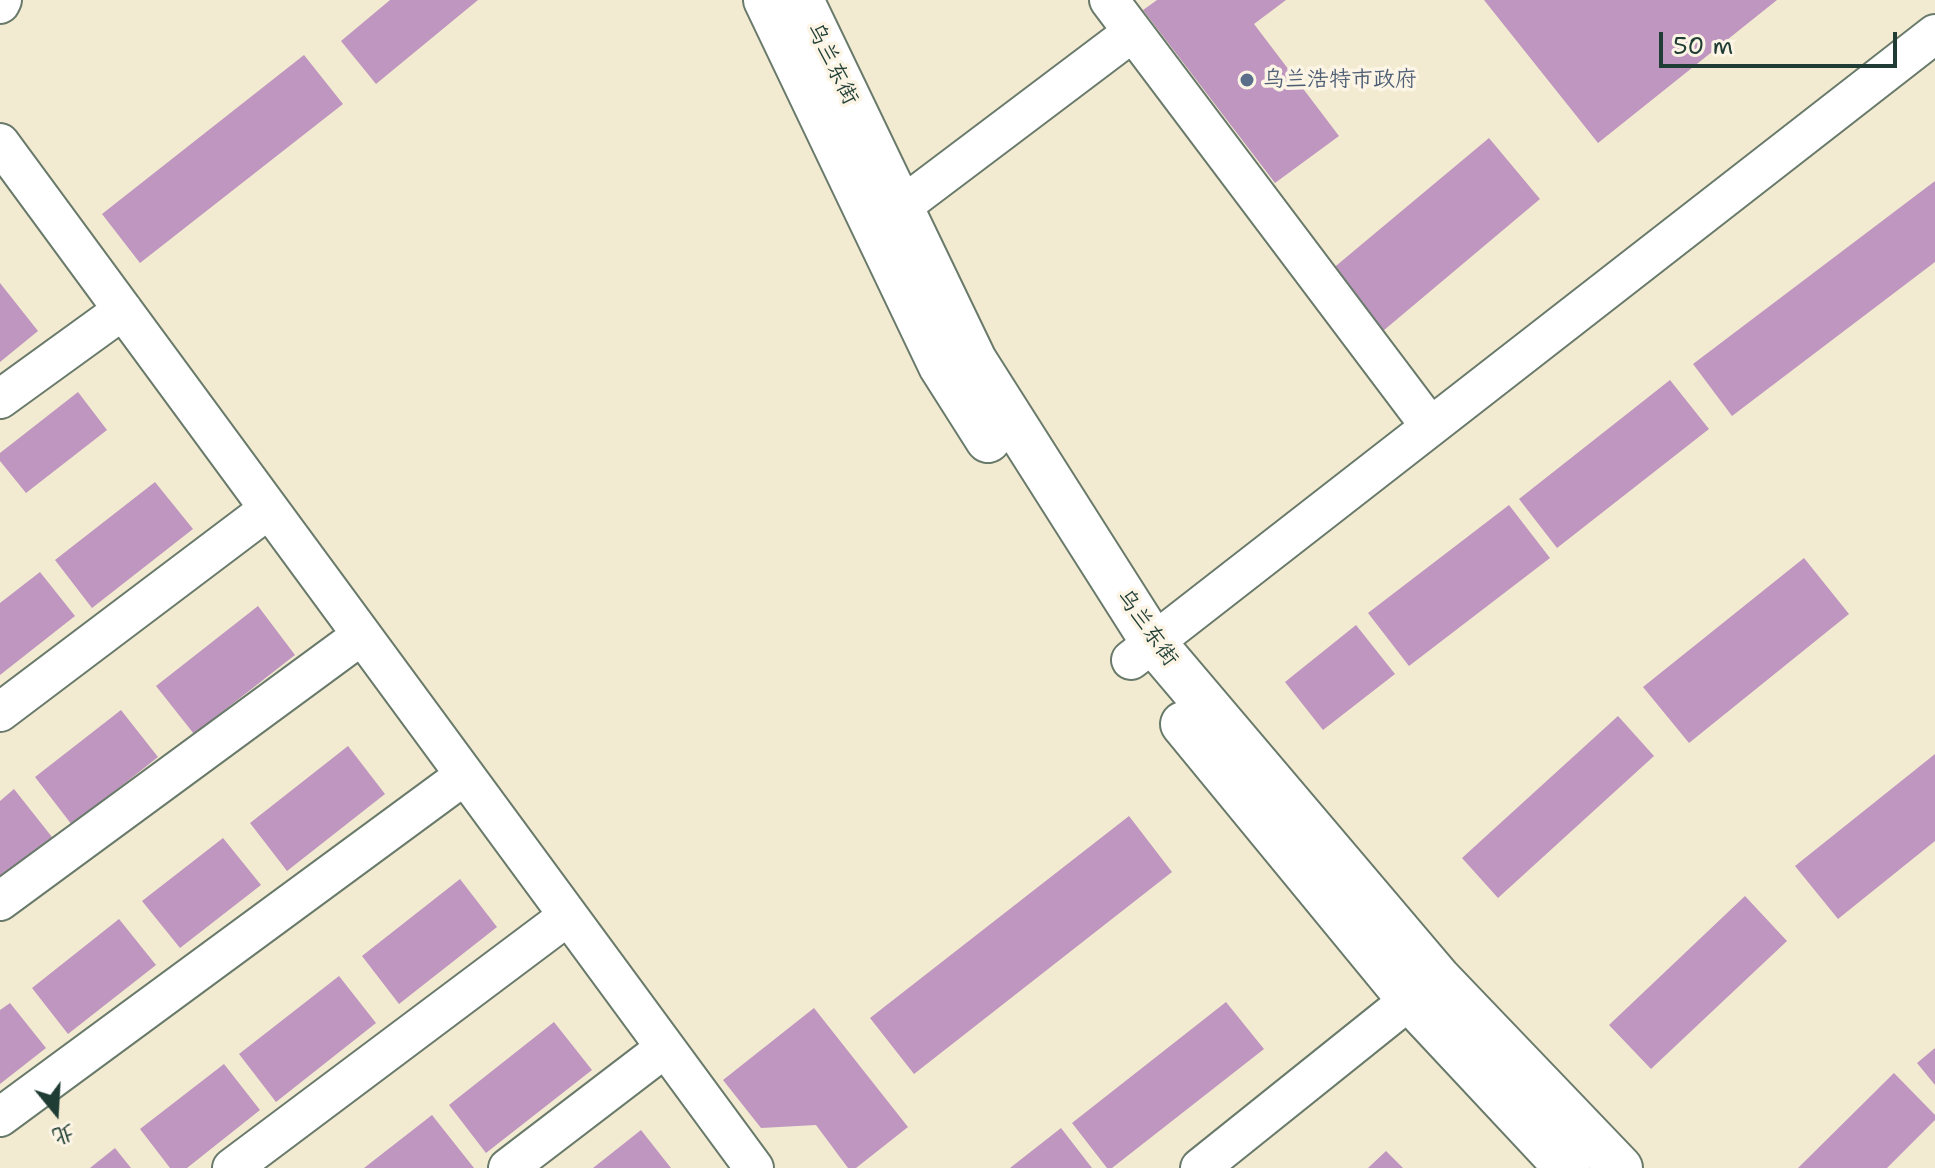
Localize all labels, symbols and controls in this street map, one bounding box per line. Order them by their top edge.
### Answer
scale bar [1663,16,1901,66]
street label: 乌兰东街 [801,19,863,109]
text: 50 m [1673,30,1733,62]
place label: 乌兰浩特市政府 [1263,67,1417,93]
marker: 乌兰浩特市政府 [1238,71,1256,89]
street label: 乌兰东街 [1111,584,1183,672]
north arrow [16,1072,96,1152]
text: 北 [49,1118,79,1152]

